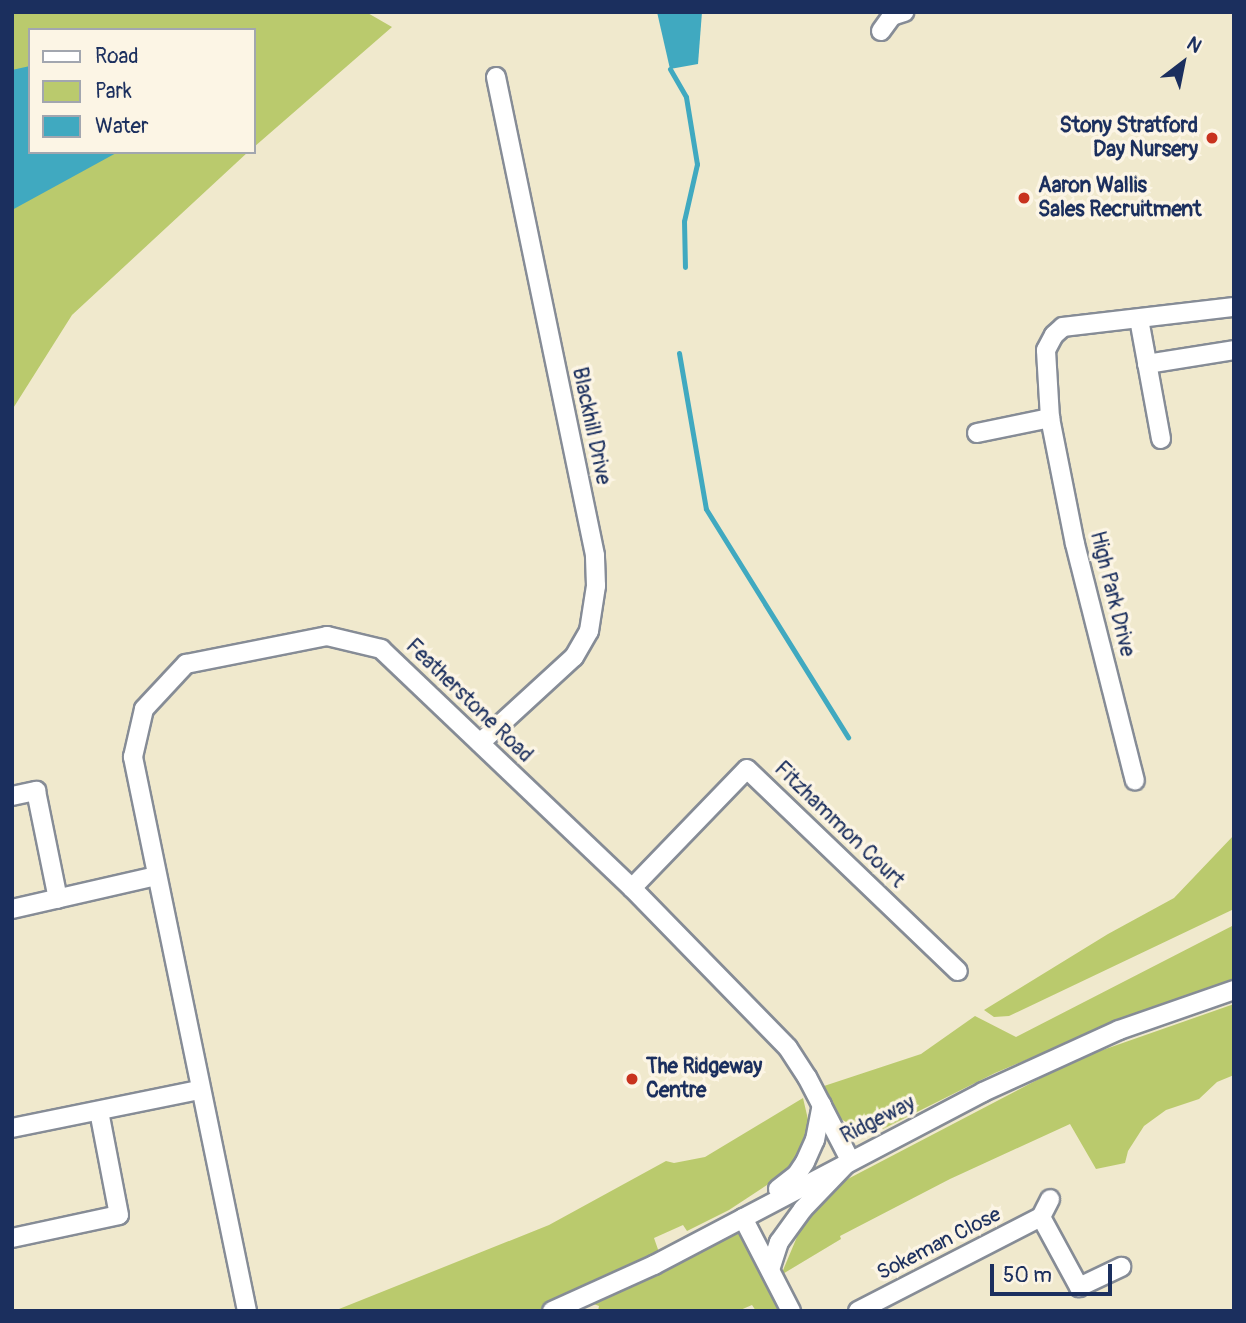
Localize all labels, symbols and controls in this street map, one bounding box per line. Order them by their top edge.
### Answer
legend [28,28,256,154]
north arrow [1148,28,1218,98]
text: N [1182,32,1206,59]
text: Road [95,43,139,70]
text: Park [95,78,132,105]
text: Water [95,113,148,140]
place label: Stony Stratford Day Nursery [1060,113,1198,163]
marker: Stony Stratford Day Nursery [1204,130,1220,146]
place label: Aaron Wallis Sales Recruitment [1038,173,1201,223]
marker: Aaron Wallis Sales Recruitment [1016,190,1032,206]
street label: Blackhill Drive [566,365,616,487]
street label: High Park Drive [1084,529,1140,659]
street label: Featherstone Road [400,634,538,768]
street label: Fitzhammon Court [769,757,909,893]
place label: The Ridgeway Centre [646,1054,762,1104]
marker: The Ridgeway Centre [624,1071,640,1087]
street label: Ridgeway [837,1091,919,1149]
street label: Sokeman Close [873,1202,1005,1286]
scale bar [994,1250,1116,1294]
text: 50 m [1003,1262,1052,1289]

